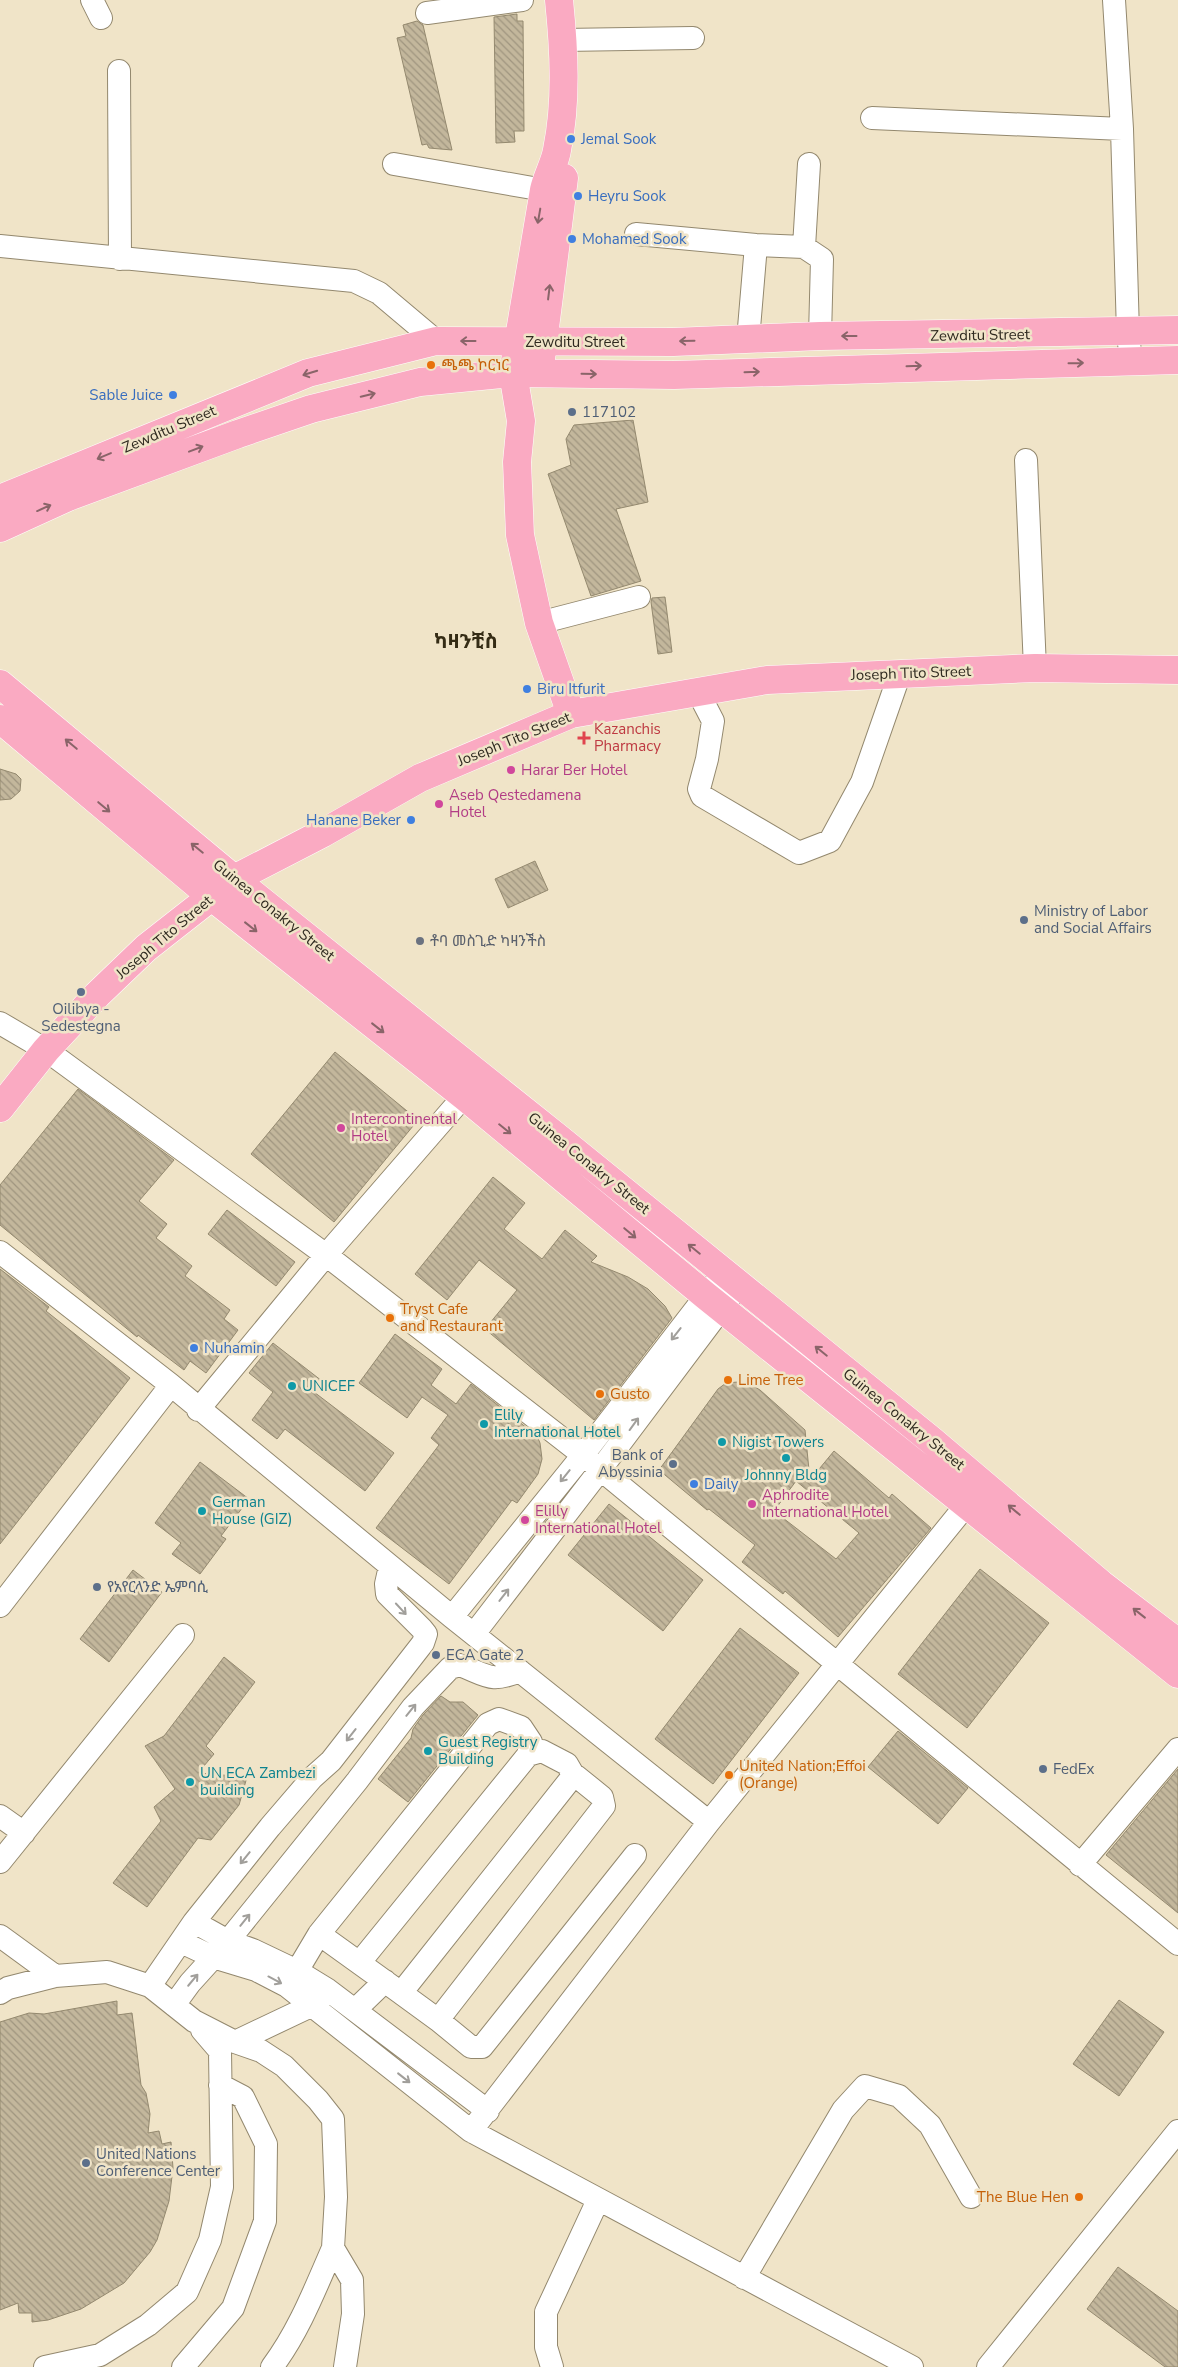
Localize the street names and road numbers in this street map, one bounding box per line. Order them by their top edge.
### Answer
street label: Zewditu Street [930,324,1031,346]
street label: Zewditu Street [525,332,626,352]
street label: Zewditu Street [119,400,219,458]
street label: Joseph Tito Street [850,661,972,685]
street label: Joseph Tito Street [454,707,574,771]
street label: Guinea Conakry Street [209,855,340,966]
street label: Joseph Tito Street [111,890,217,984]
street label: Guinea Conakry Street [524,1108,655,1219]
street label: Guinea Conakry Street [839,1364,970,1475]

